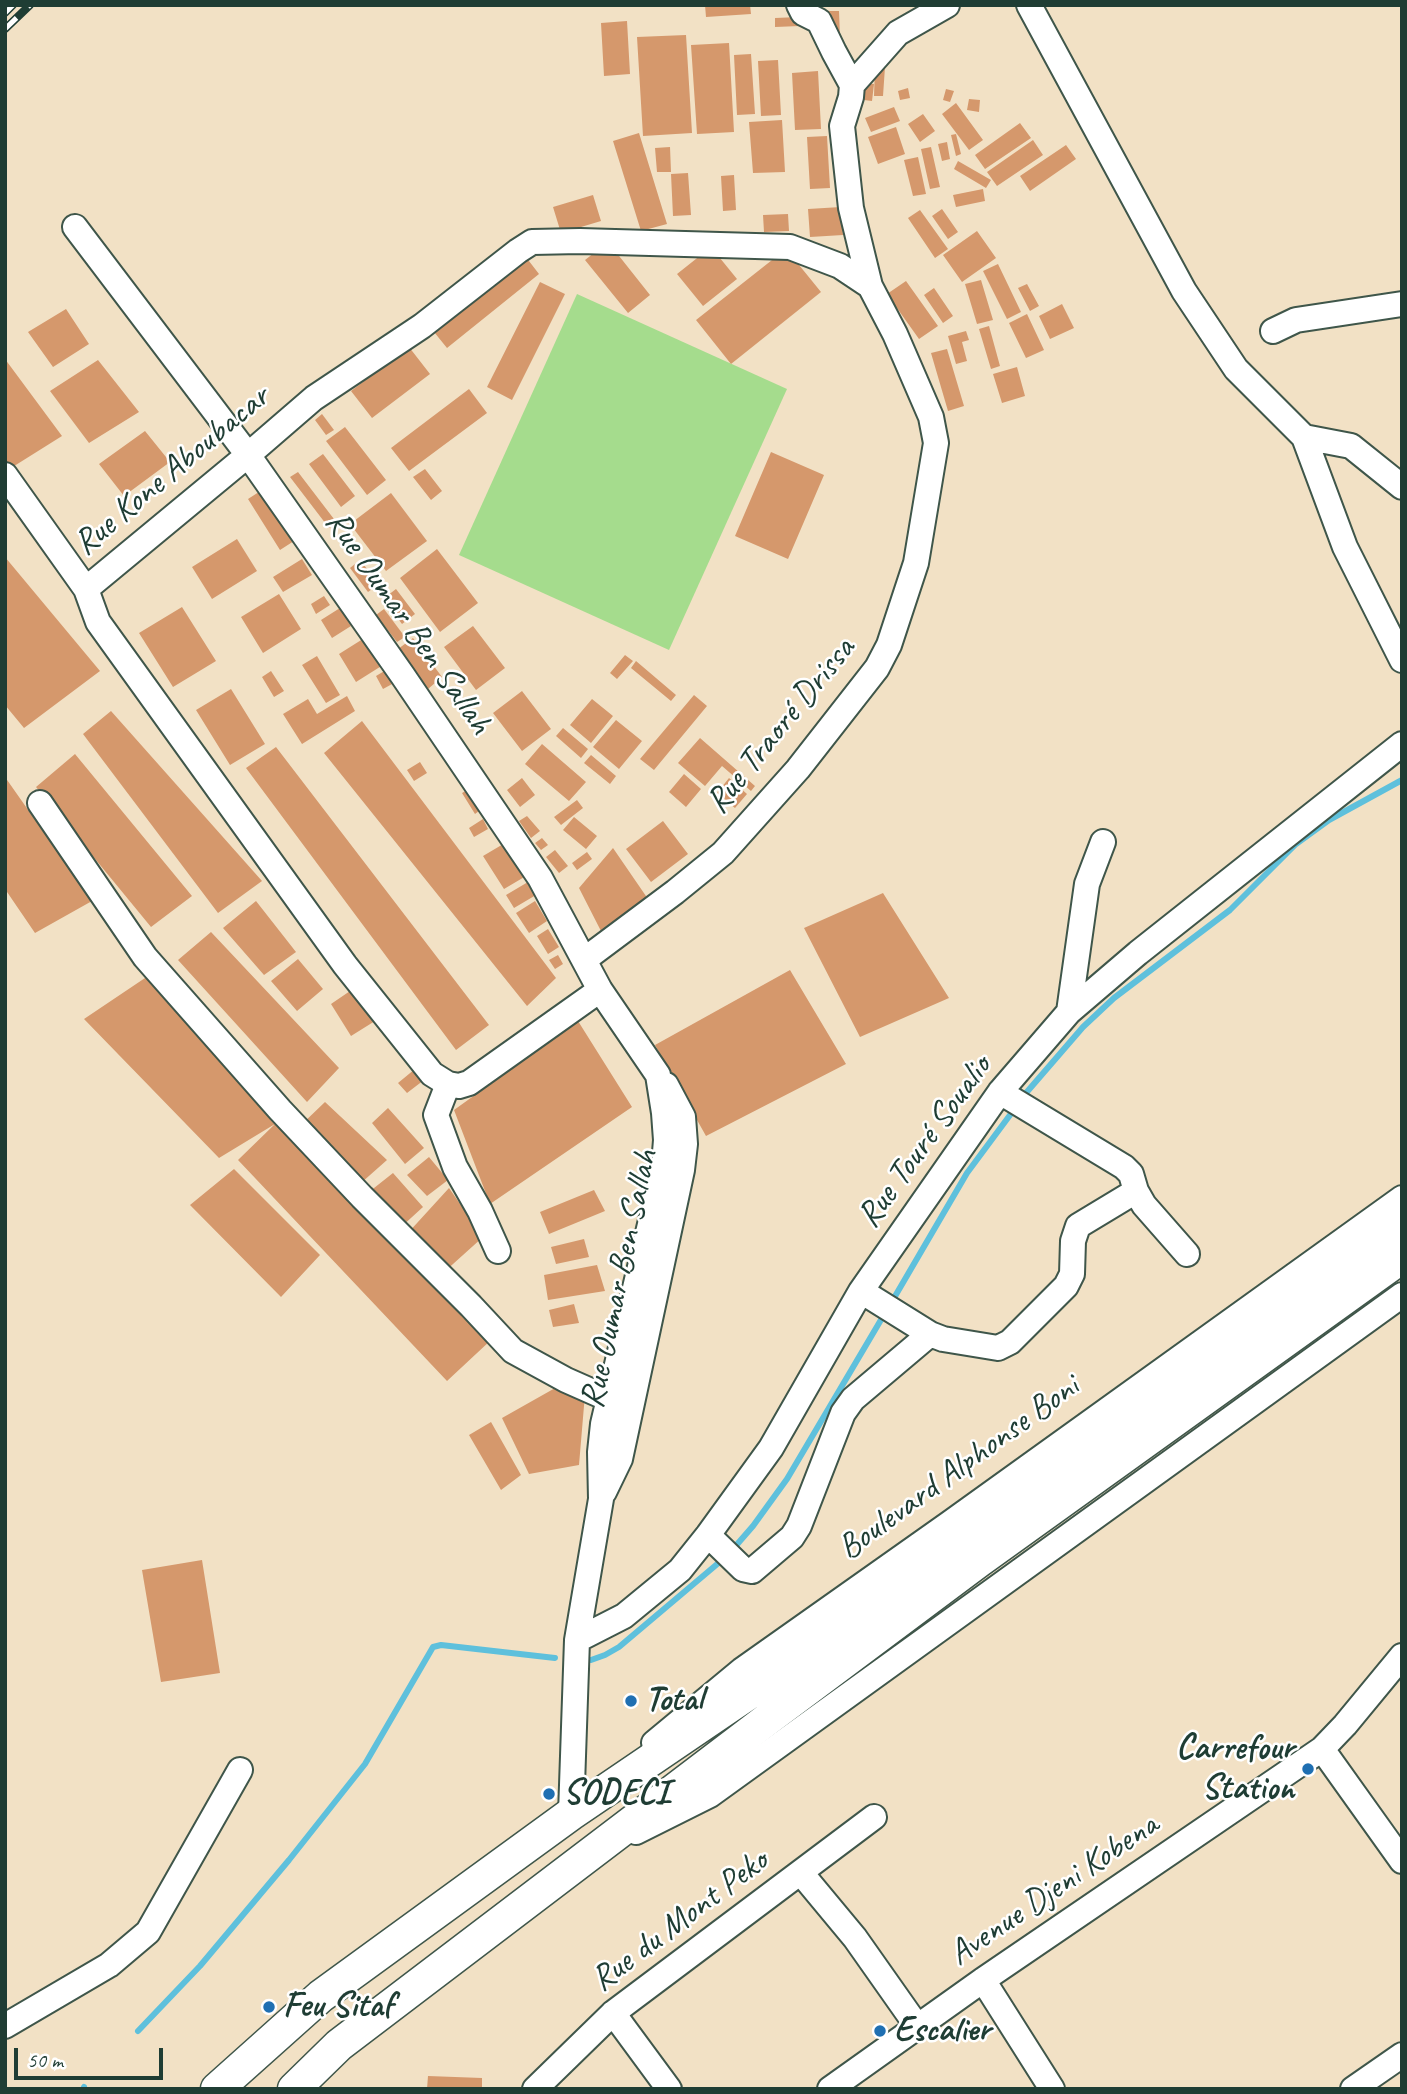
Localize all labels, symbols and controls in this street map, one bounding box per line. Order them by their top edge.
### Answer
street label: Rue Kone Aboubacar [66,377,278,565]
street label: Rue Oumar Ben Sallah [315,503,501,743]
street label: Rue Traoré Drissa [697,630,865,822]
street label: Rue Touré Soualio [849,1048,1001,1236]
street label: Rue Oumar Ben Sallah [572,1146,668,1412]
street label: Boulevard Alphonse Boni [830,1366,1088,1570]
place label: Total [645,1680,703,1722]
marker: Total [623,1693,639,1709]
place label: Carrefour Station [1176,1728,1294,1810]
marker: Carrefour Station [1300,1761,1316,1777]
place label: SODECI [563,1773,669,1815]
marker: SODECI [541,1786,557,1802]
street label: Avenue Djeni Kobena [941,1805,1167,1975]
street label: Rue du Mont Peko [583,1841,777,2001]
place label: Feu Sitaf [283,1986,393,2028]
marker: Feu Sitaf [261,1999,277,2015]
place label: Escalier [894,2010,991,2052]
marker: Escalier [872,2023,888,2039]
scale bar [18,2035,166,2078]
text: 50 m [27,2047,63,2073]

